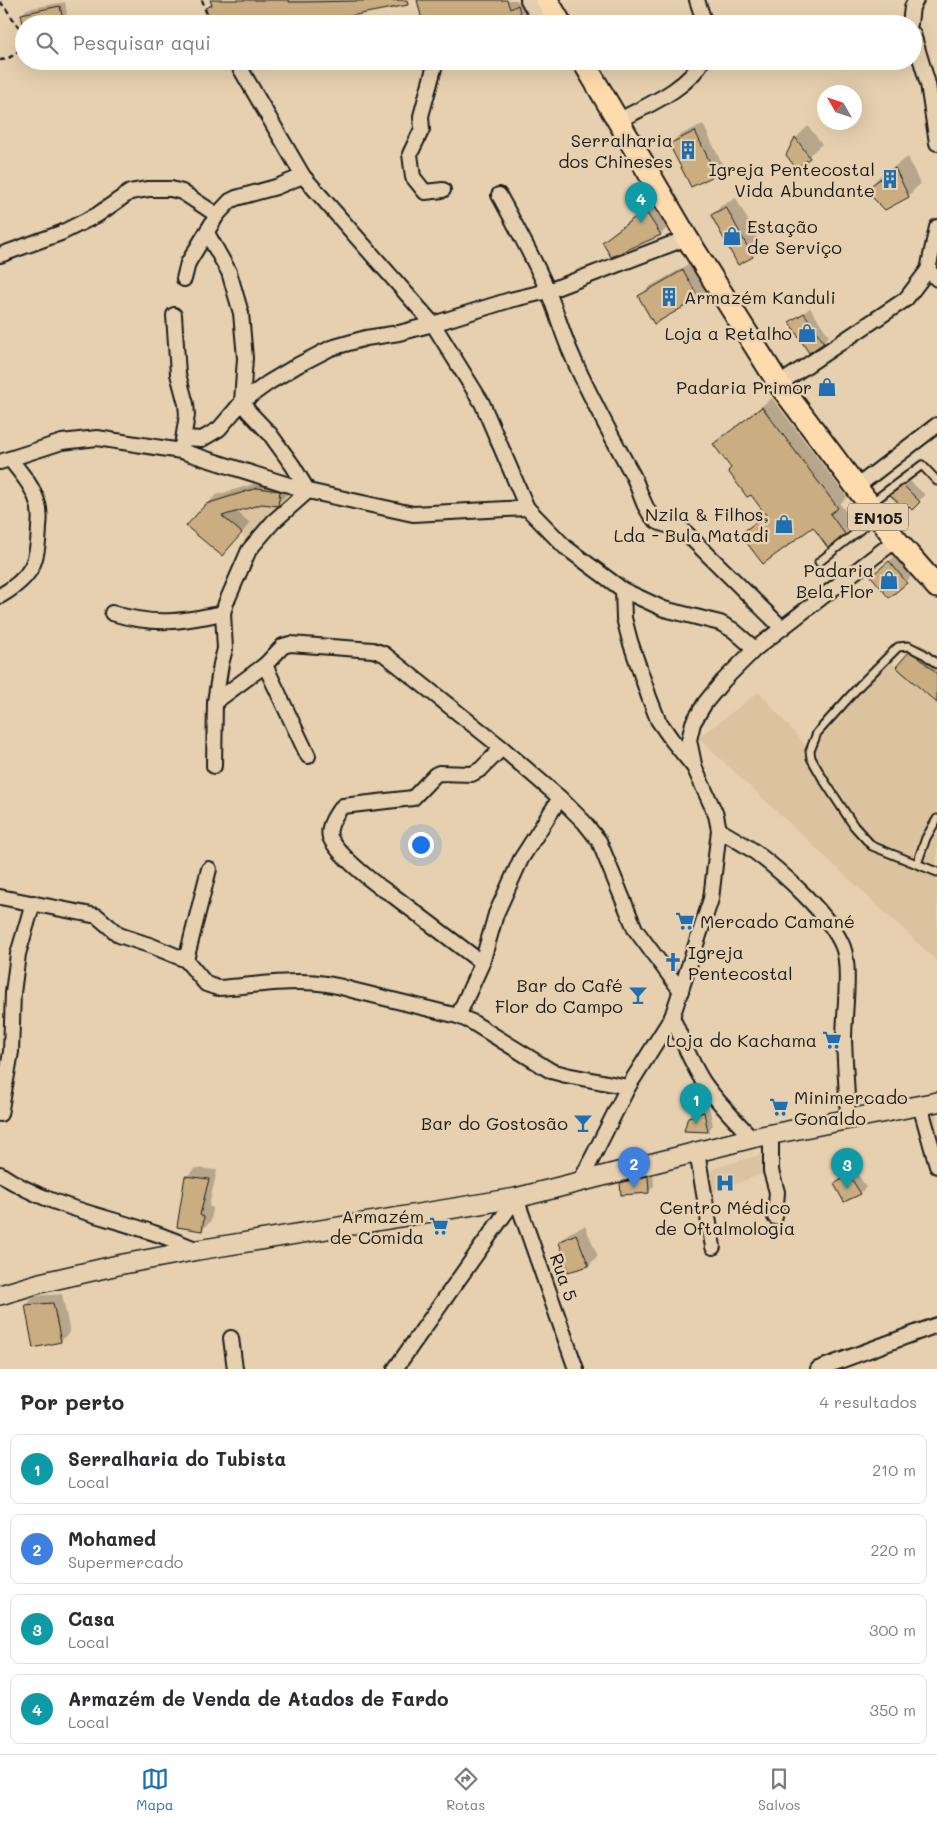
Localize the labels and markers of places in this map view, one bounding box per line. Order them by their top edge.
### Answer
place label: Serralharia dos Chineses [558,128,673,173]
building icon: Serralharia dos Chineses [677,139,699,161]
place label: Igreja Pentecostal Vida Abundante [709,157,875,202]
building icon: Igreja Pentecostal Vida Abundante [879,168,901,190]
pin: 4 [625,182,657,223]
place label: Estação de Serviço [747,214,842,259]
shop icon: Estação de Serviço [721,225,743,247]
place label: Armazém Kanduli [684,285,836,309]
building icon: Armazém Kanduli [658,286,680,308]
place label: Loja a Retalho [665,321,792,345]
shop icon: Loja a Retalho [796,322,818,344]
place label: Padaria Primor [676,375,812,399]
shop icon: Padaria Primor [816,376,838,398]
place label: Nzila & Filhos, Lda - Bula Matadi [614,502,769,547]
shop icon: Nzila & Filhos, Lda - Bula Matadi [773,513,795,535]
place label: Padaria Bela Flor [796,558,874,603]
shop icon: Padaria Bela Flor [878,569,900,591]
place label: Mercado Camané [700,909,855,933]
supermarket icon: Mercado Camané [674,910,696,932]
place label: Igreja Pentecostal [688,940,793,985]
church icon: Igreja Pentecostal [662,951,684,973]
place label: Bar do Café Flor do Campo [495,973,623,1018]
bar icon: Bar do Café Flor do Campo [627,984,649,1006]
place label: Loja do Kachama [666,1028,817,1052]
supermarket icon: Loja do Kachama [821,1029,843,1051]
pin: 1 [680,1083,712,1124]
place label: Minimercado Gonaldo [794,1085,908,1130]
supermarket icon: Minimercado Gonaldo [768,1096,790,1118]
place label: Bar do Gostosão [421,1111,568,1135]
bar icon: Bar do Gostosão [572,1112,594,1134]
pin: 2 [618,1147,650,1188]
pin: 3 [831,1148,863,1189]
hospital icon: Centro Médico de Oftalmologia [714,1172,736,1194]
place label: Centro Médico de Oftalmologia [655,1195,795,1240]
place label: Armazém de Comida [330,1204,424,1249]
supermarket icon: Armazém de Comida [428,1215,450,1237]

